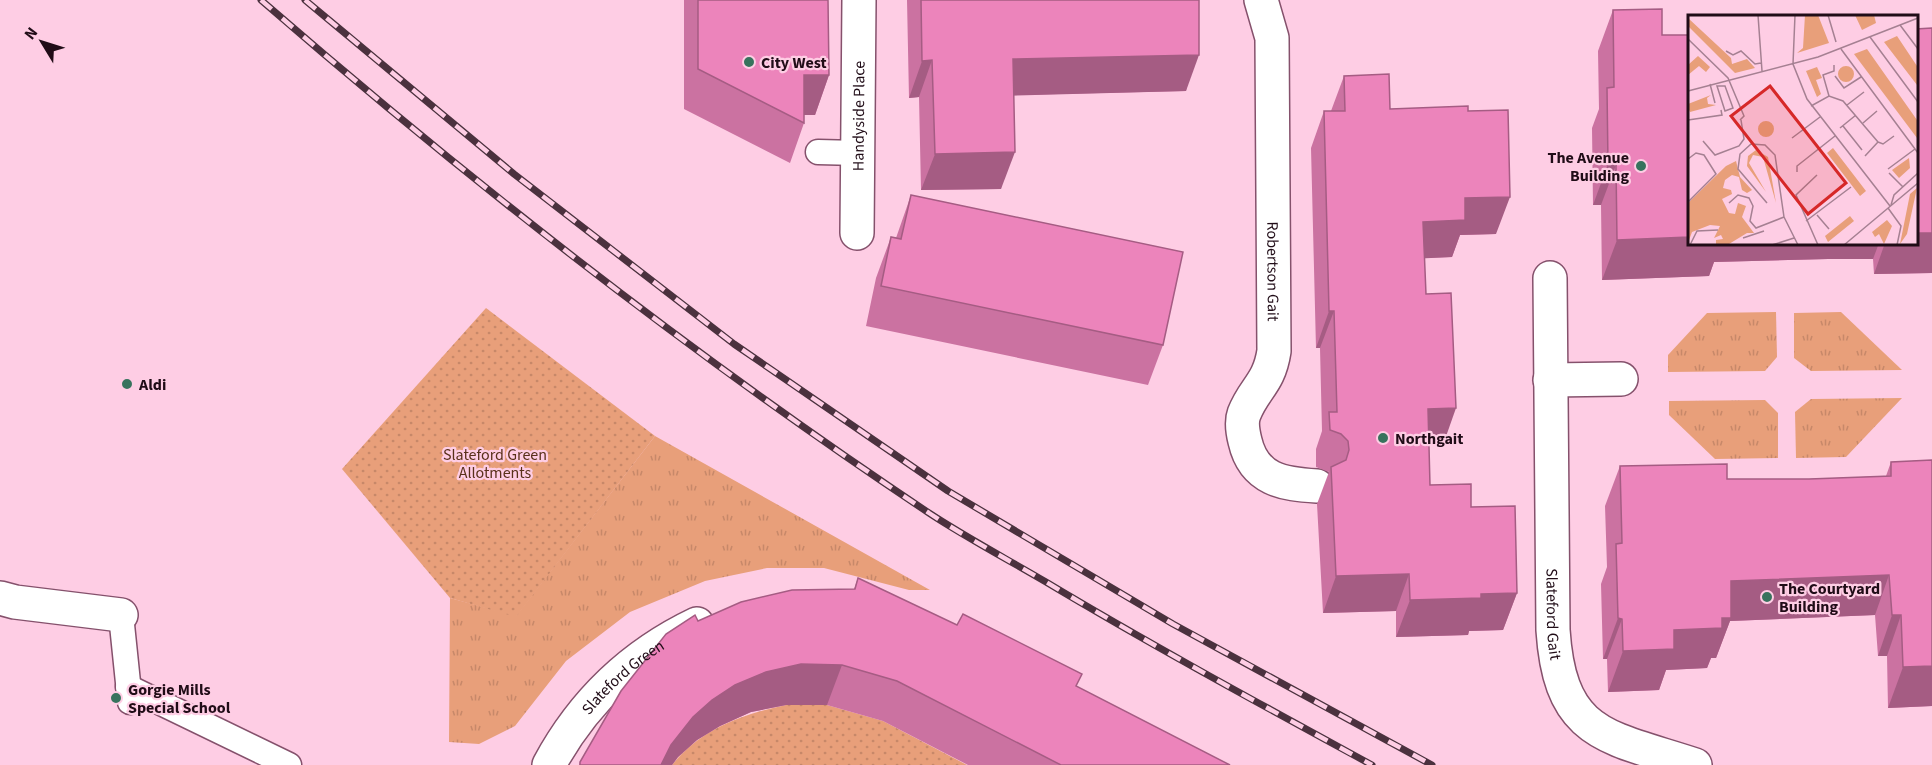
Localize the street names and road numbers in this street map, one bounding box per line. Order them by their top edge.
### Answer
street label: Handyside Place [848,61,870,171]
street label: Robertson Gait [1261,221,1284,322]
street label: Slateford Gait [1540,568,1566,662]
street label: Slateford Green [577,635,669,719]

